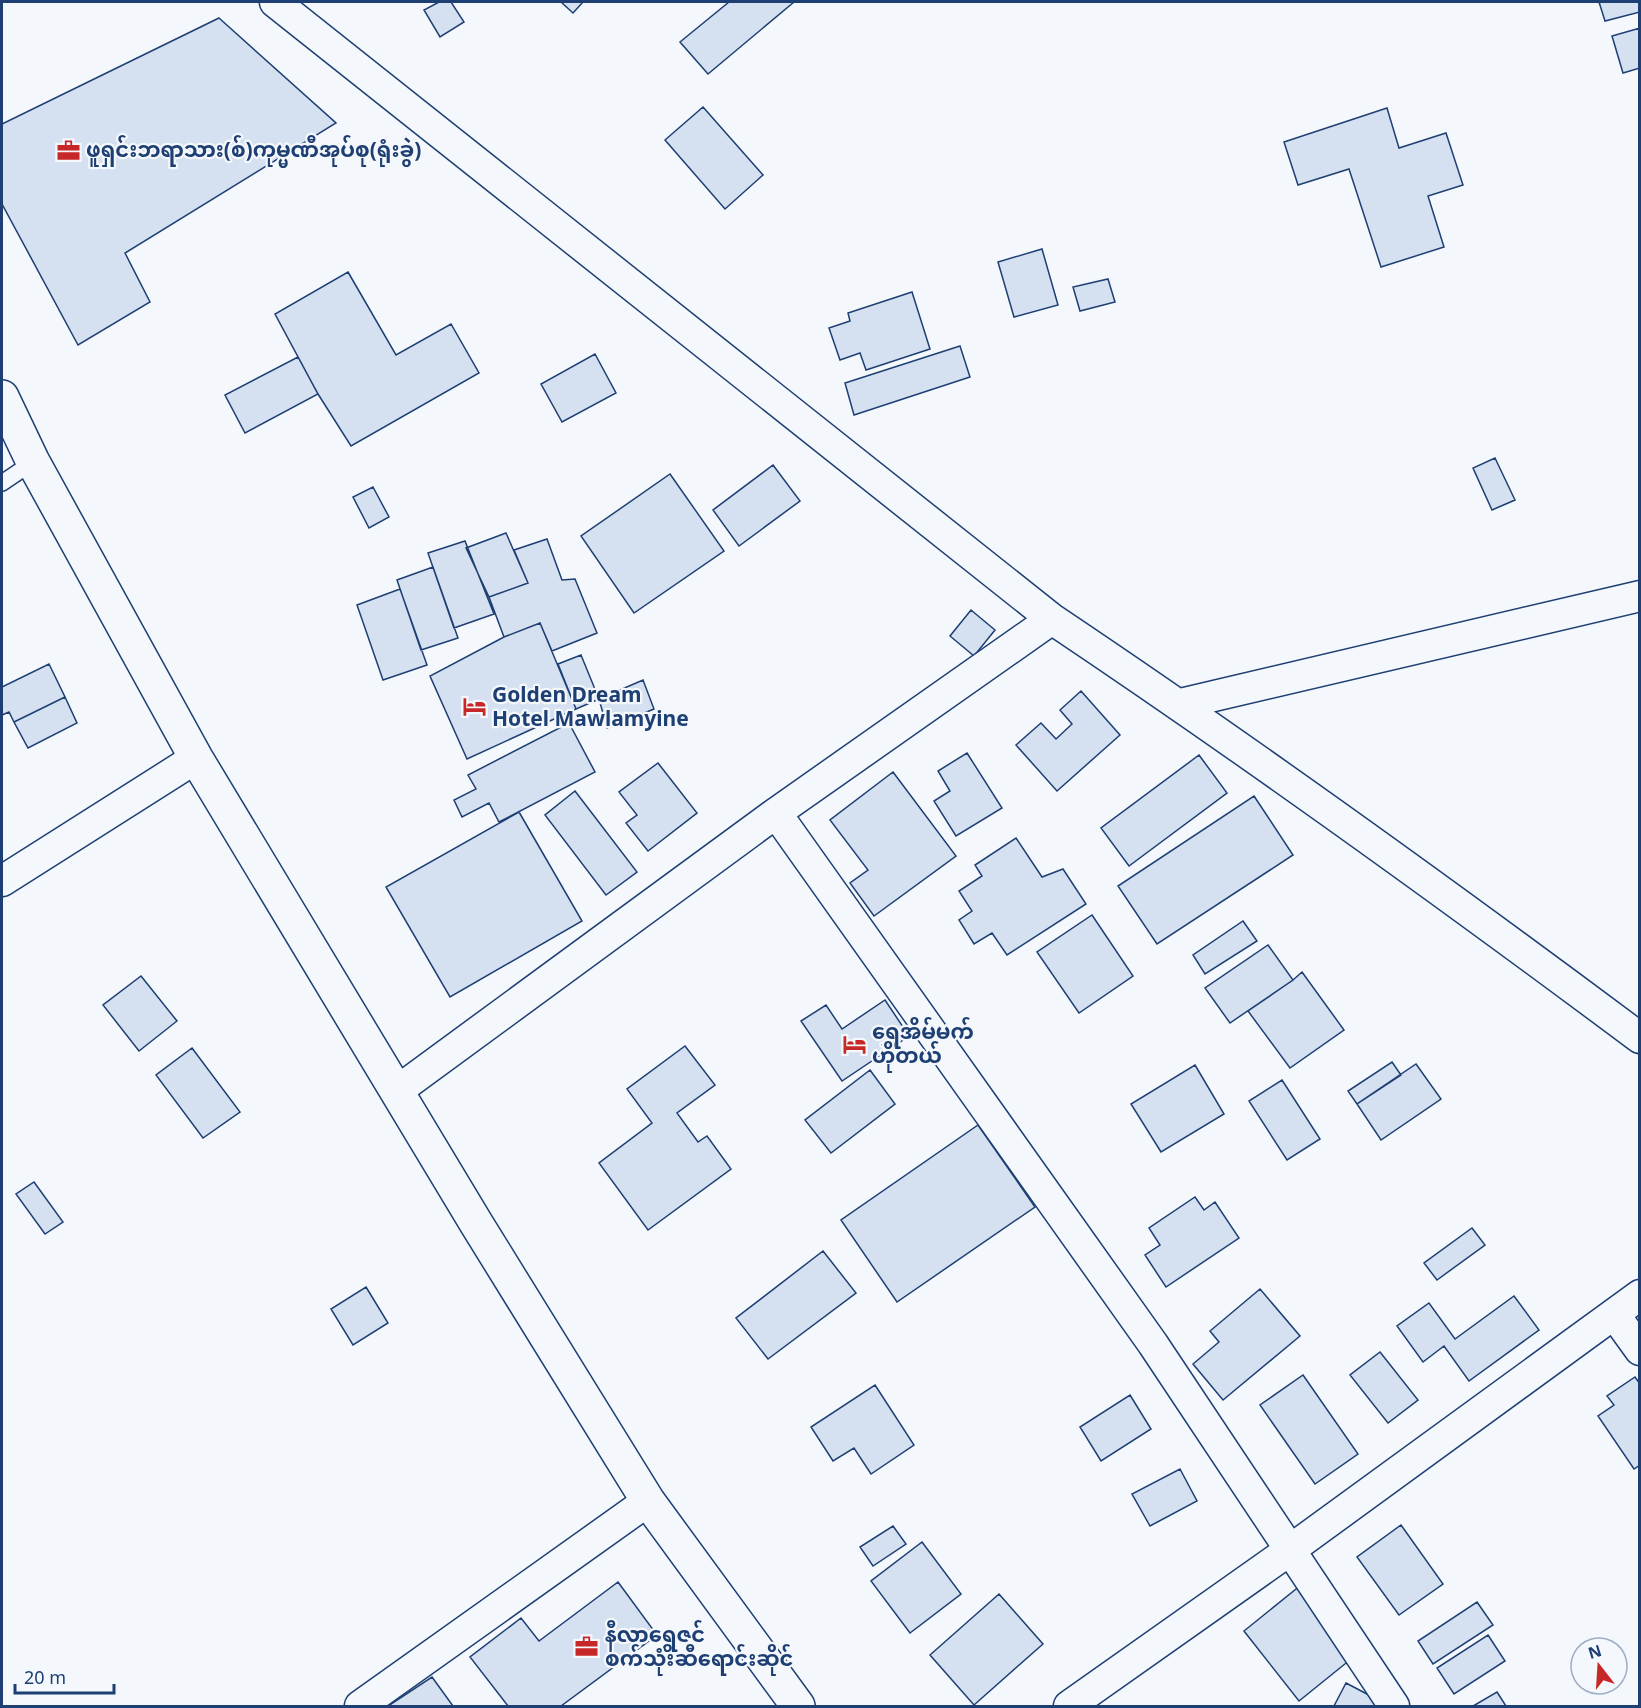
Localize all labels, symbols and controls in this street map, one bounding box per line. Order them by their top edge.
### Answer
place label: ဖူရှင်းဘရာသား(စ်)ကုမ္မဏီအုပ်စု(ရုံးခွဲ) [86,134,421,168]
office icon: ဖူရှင်းဘရာသား(စ်)ကုမ္မဏီအုပ်စု(ရုံးခွဲ) [55,137,81,163]
place label: Golden Dream Hotel Mawlamyine [492,680,689,732]
hotel icon: Golden Dream Hotel Mawlamyine [461,694,487,720]
place label: ရွှေအိမ်မက် ဟိုတယ် [872,1016,974,1073]
hotel icon: ရွှေအိမ်မက် ဟိုတယ် [841,1031,867,1057]
place label: နီလာရွှေဇင် စက်သုံးဆီရောင်းဆိုင် [605,1619,793,1676]
office icon: နီလာရွှေဇင် စက်သုံးဆီရောင်းဆိုင် [574,1634,600,1660]
north arrow [1569,1636,1629,1696]
text: N [1585,1639,1604,1664]
scale bar [15,1657,114,1695]
text: 20 m [24,1665,66,1689]

